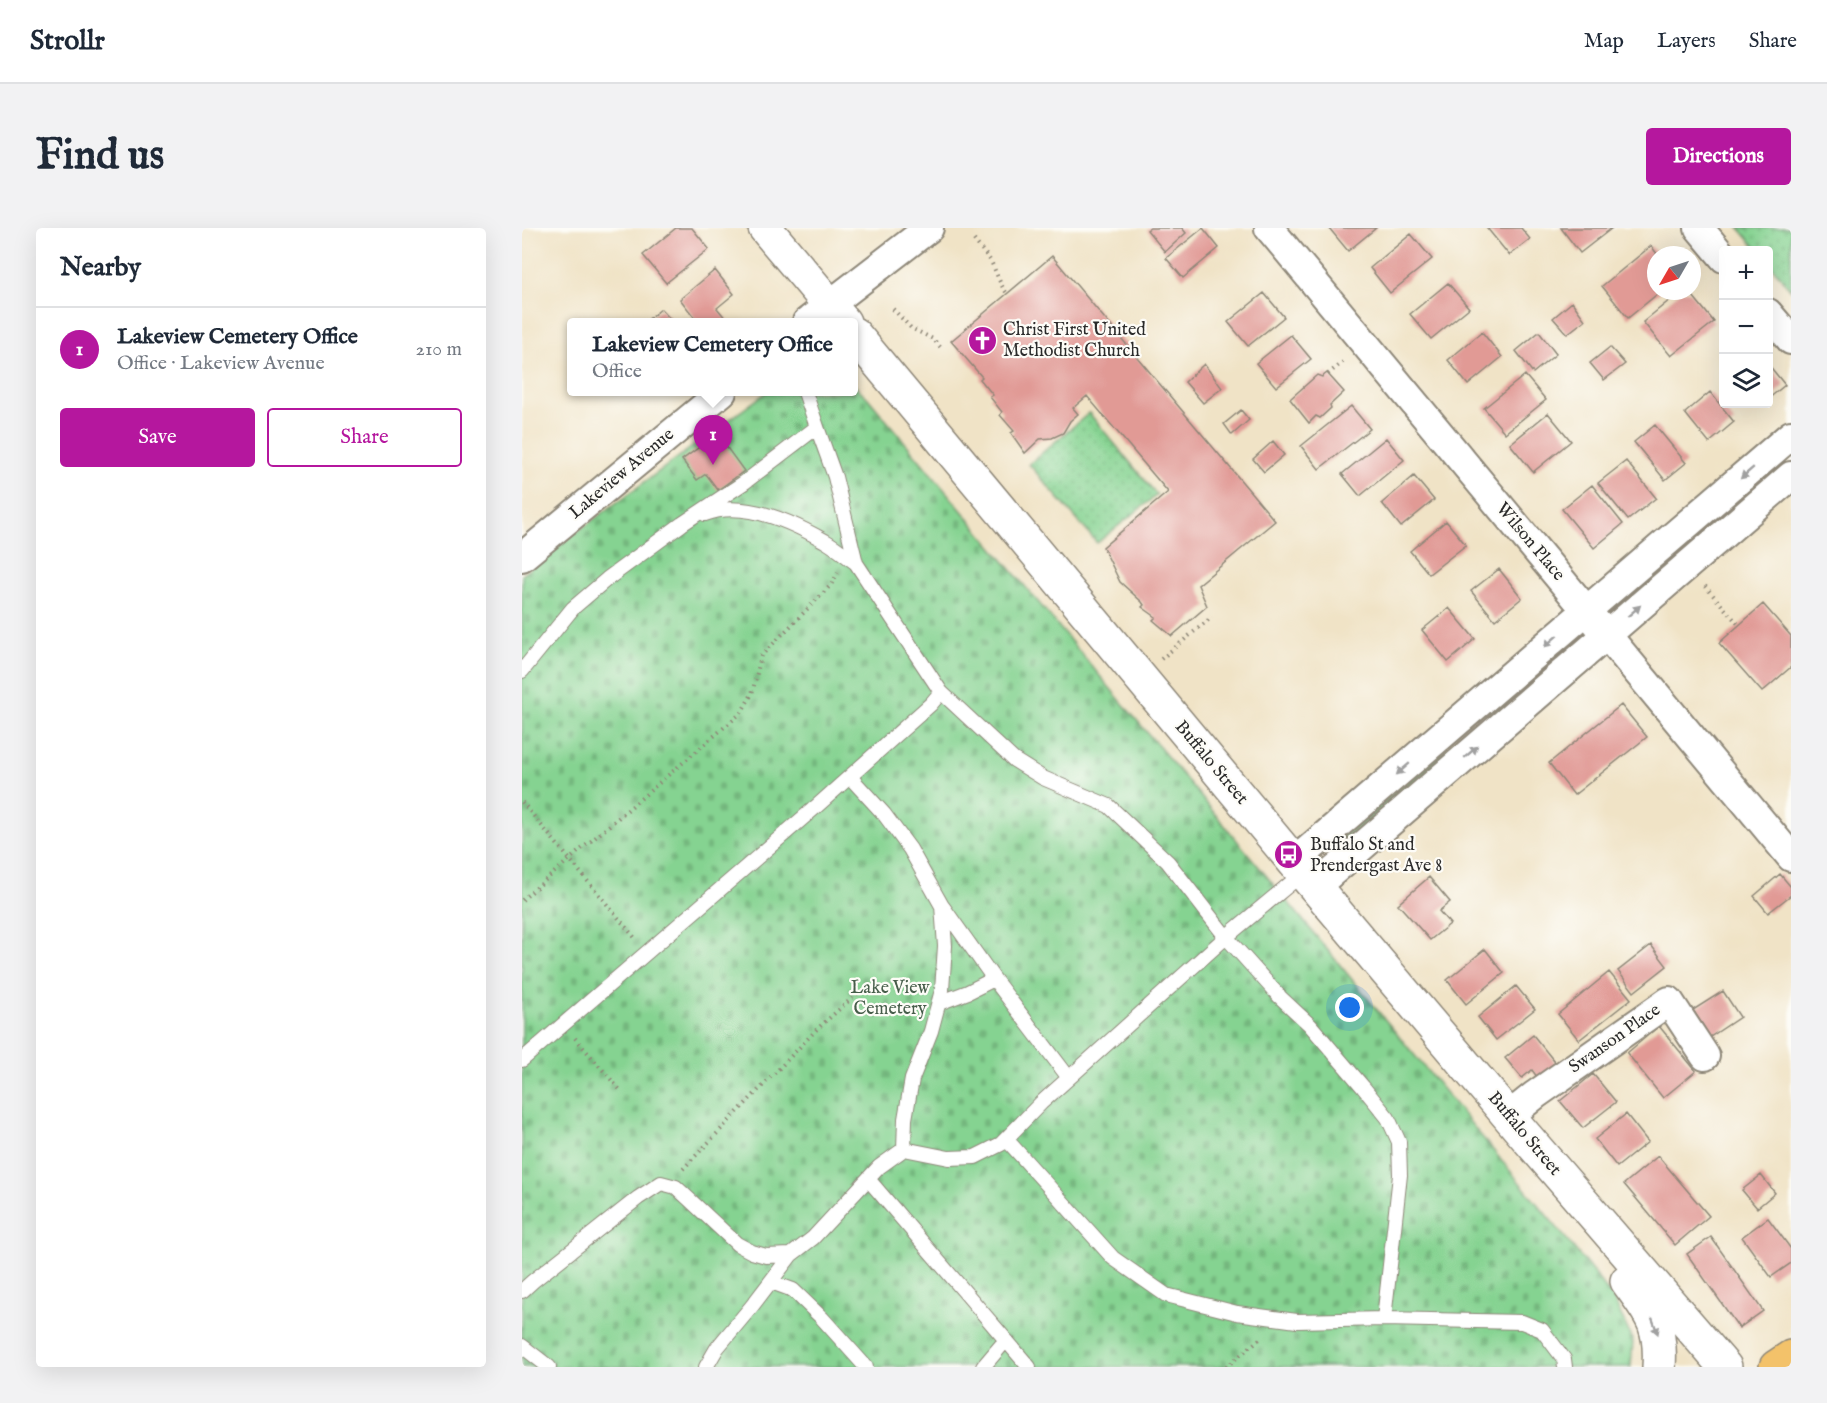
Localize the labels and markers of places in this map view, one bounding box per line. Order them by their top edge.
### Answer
place label: Christ First United Methodist Church [1003,319,1146,363]
church icon: Christ First United Methodist Church [966,324,998,356]
pin: 1 [694,416,732,465]
place label: Buffalo St and Prendergast Ave 8 [1310,834,1442,878]
bus stop icon: Buffalo St and Prendergast Ave 8 [1273,839,1305,871]

